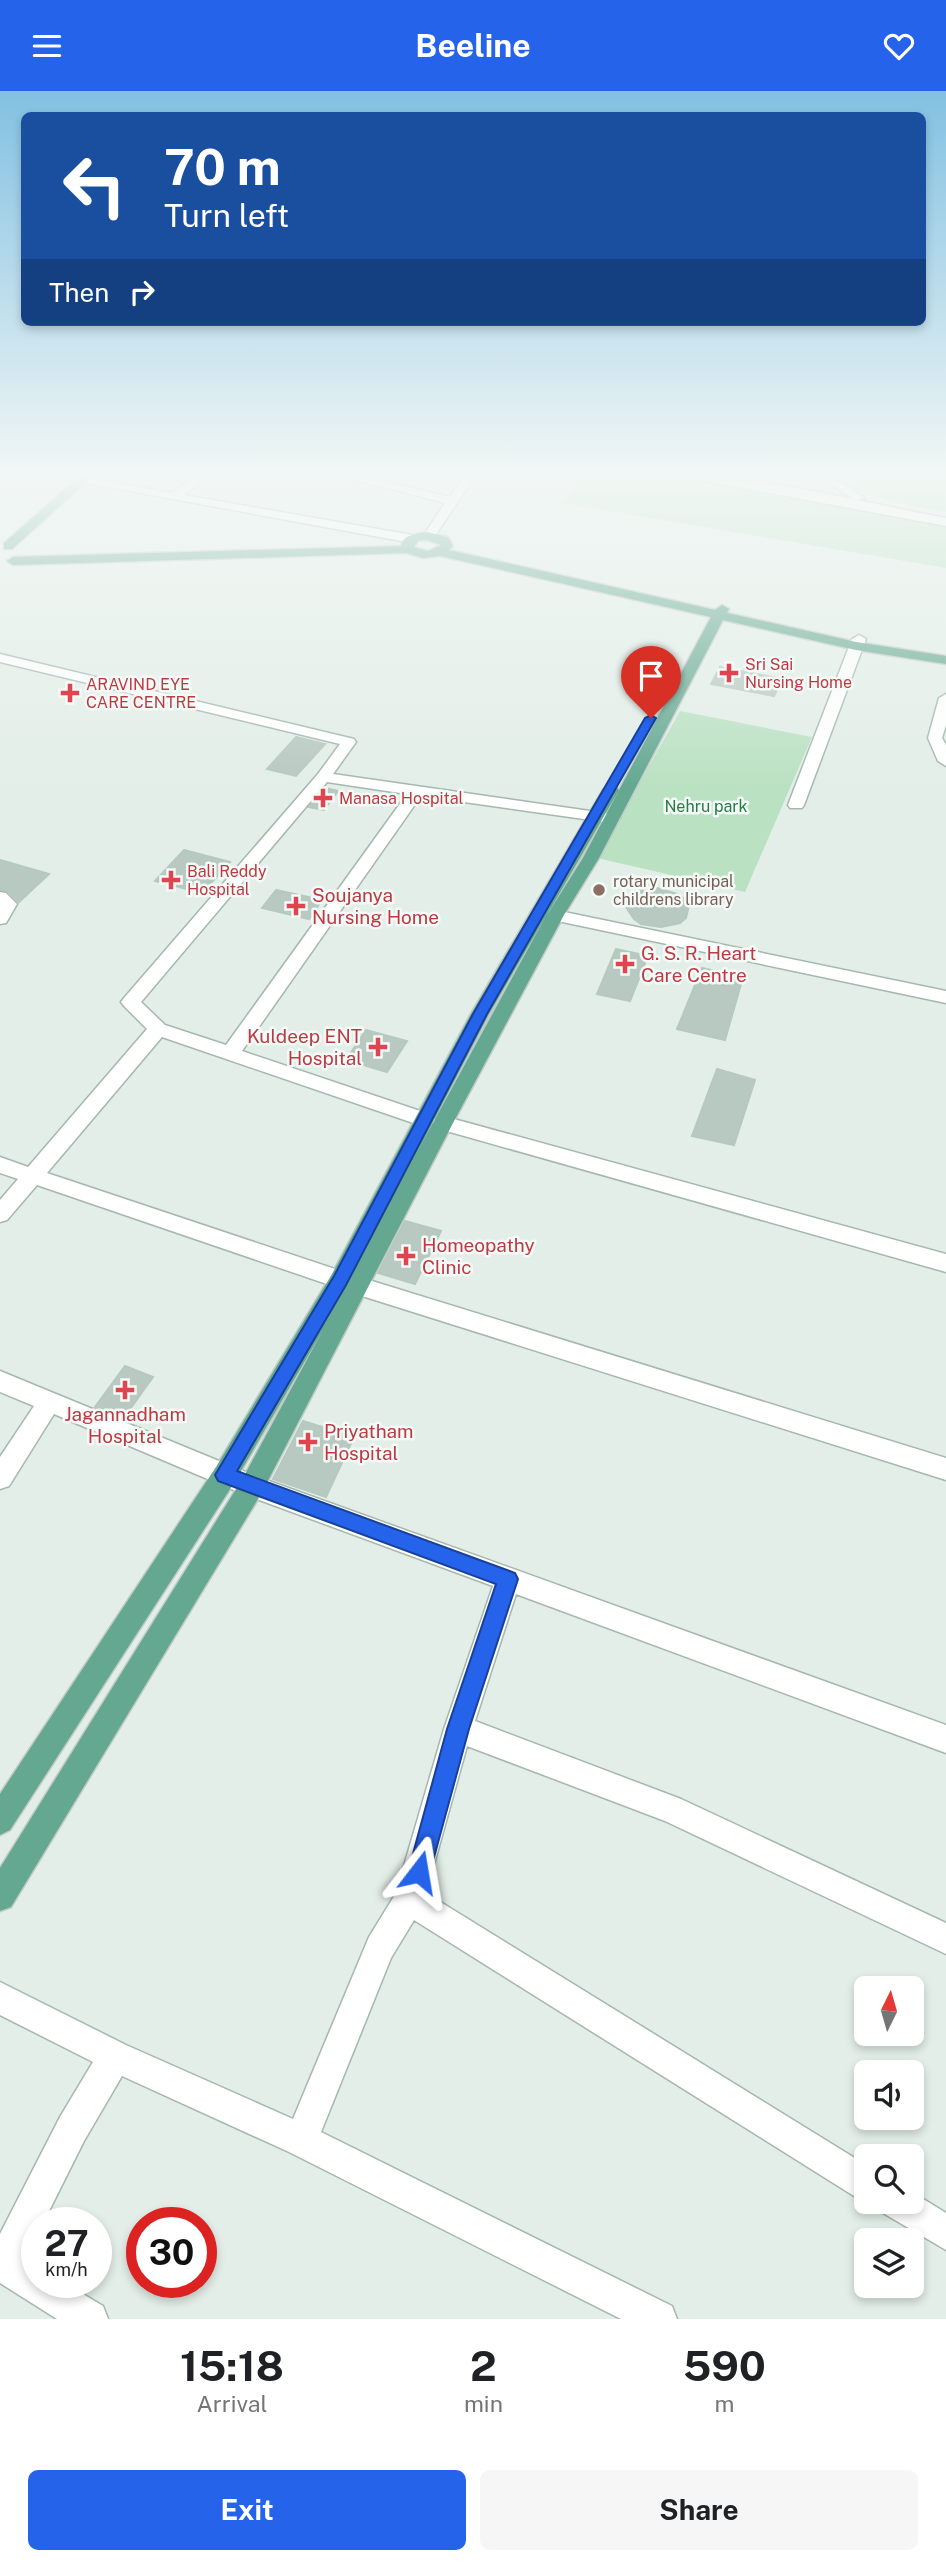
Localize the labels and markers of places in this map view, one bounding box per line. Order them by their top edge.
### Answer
pin [621,646,681,718]
place label: Sri Sai Nursing Home [745,655,852,692]
marker: Sri Sai Nursing Home [719,663,739,683]
place label: ARAVIND EYE CARE CENTRE [86,675,196,712]
marker: ARAVIND EYE CARE CENTRE [60,683,80,703]
marker: Manasa Hospital [313,788,333,808]
place label: Manasa Hospital [339,789,464,808]
place label: Bali Reddy Hospital [187,862,267,899]
marker: Bali Reddy Hospital [161,870,181,890]
place label: rotary municipal childrens library [613,872,734,909]
marker: rotary municipal childrens library [591,882,607,898]
place label: Soujanya Nursing Home [312,884,439,928]
marker: Soujanya Nursing Home [286,896,306,916]
place label: G. S. R. Heart Care Centre [641,942,757,986]
marker: G. S. R. Heart Care Centre [615,954,635,974]
place label: Kuldeep ENT Hospital [247,1025,362,1069]
marker: Kuldeep ENT Hospital [368,1037,388,1057]
place label: Homeopathy Clinic [422,1234,535,1278]
marker: Homeopathy Clinic [396,1246,416,1266]
marker: Jagannadham Hospital [115,1380,135,1400]
place label: Jagannadham Hospital [64,1403,186,1447]
place label: Priyatham Hospital [324,1420,414,1464]
marker: Priyatham Hospital [298,1432,318,1452]

